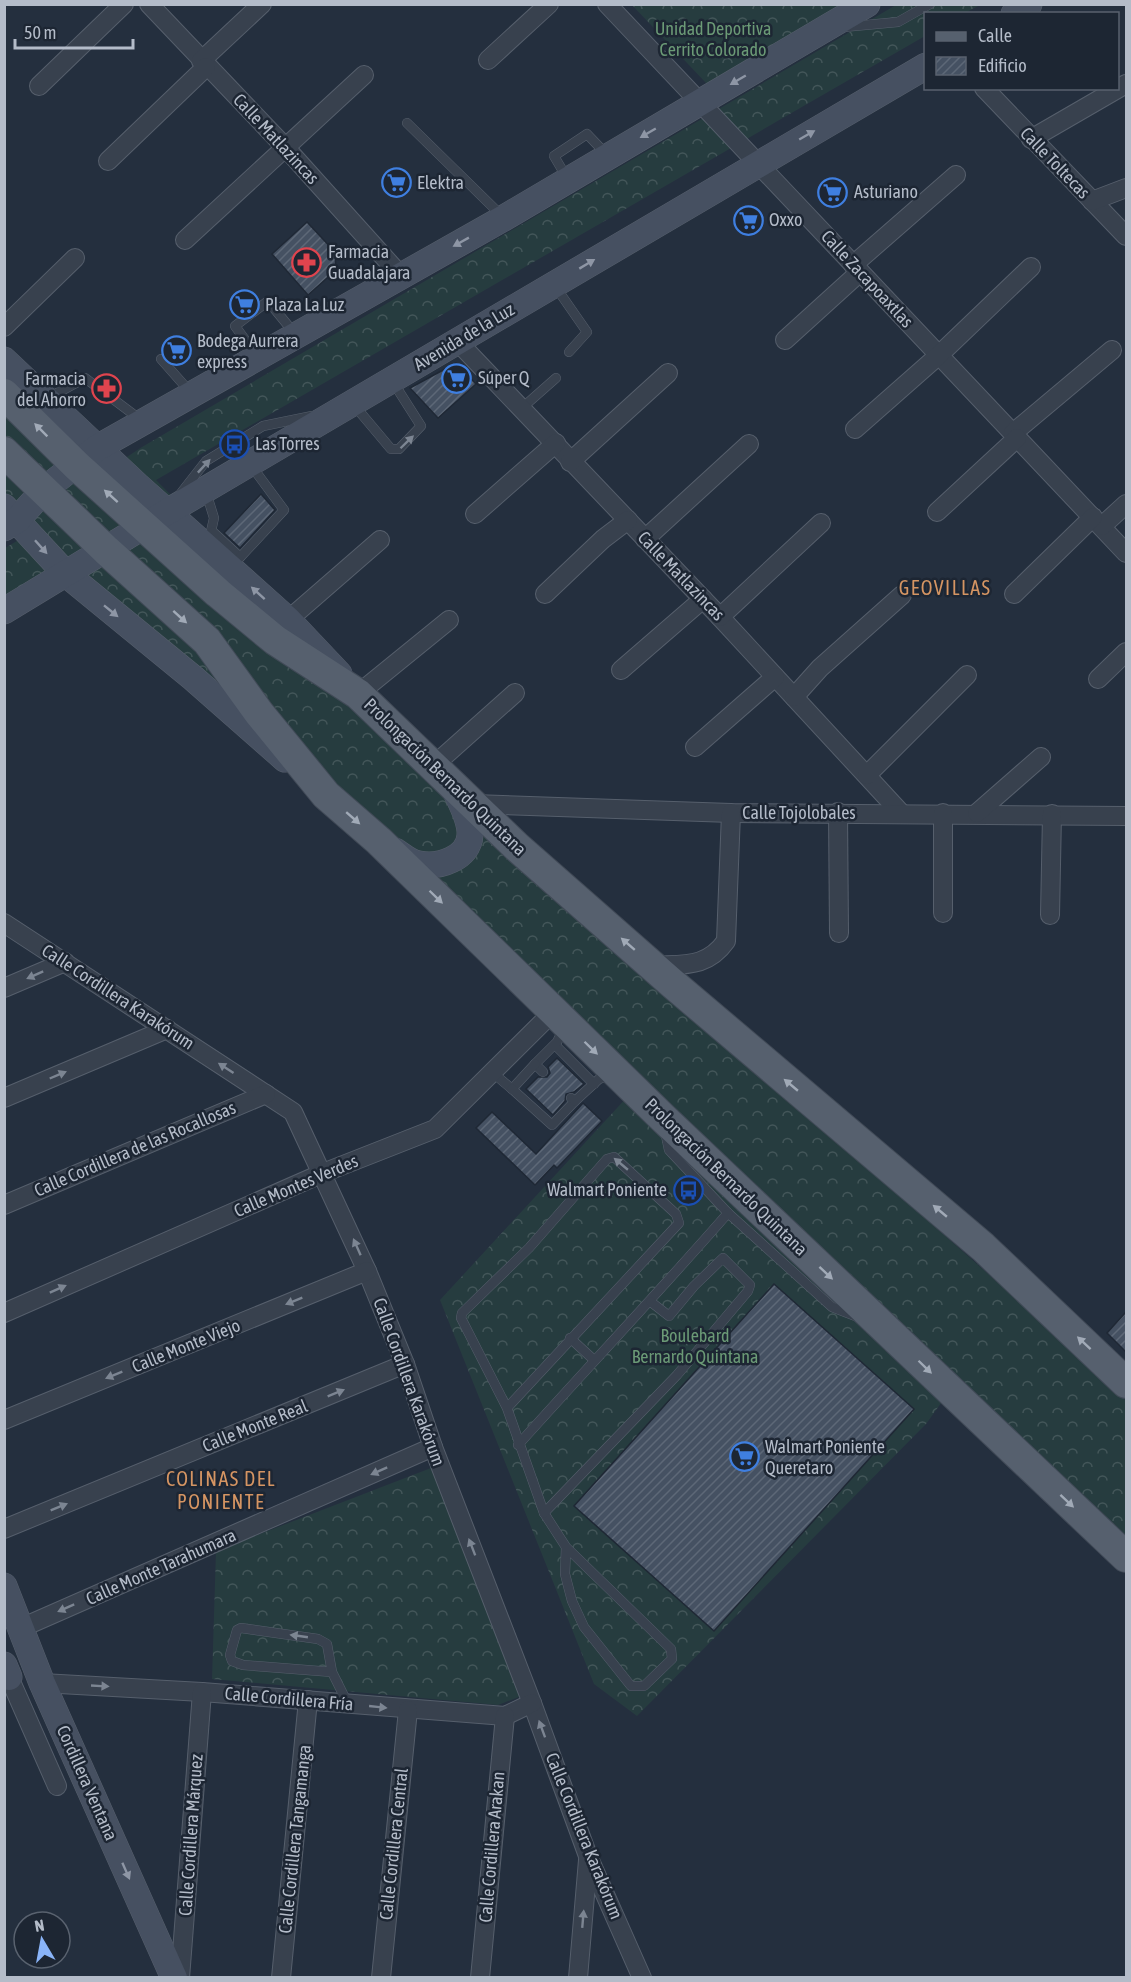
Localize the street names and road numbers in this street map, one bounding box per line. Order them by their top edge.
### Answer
street label: Calle Matlazincas [229,89,324,188]
street label: Calle Toltecas [1016,123,1095,203]
street label: Calle Zacapoaxtlas [817,226,918,332]
street label: Avenida de la Luz [410,298,518,375]
street label: Calle Matlazincas [634,527,729,625]
street label: Prolongación Bernardo Quintana [360,694,531,860]
street label: Calle Tojolobales [742,802,856,823]
street label: Calle Cordillera Karakórum [38,939,198,1054]
street label: Prolongación Bernardo Quintana [641,1094,812,1260]
street label: Calle Cordillera de las Rocallosas [31,1097,239,1201]
street label: Calle Montes Verdes [231,1150,361,1221]
street label: Calle Cordillera Karakórum [369,1295,450,1469]
street label: Calle Monte Viejo [129,1314,243,1377]
street label: Calle Monte Real [199,1395,311,1456]
street label: Calle Monte Tarahumara [83,1524,239,1609]
street label: Calle Cordillera Fría [224,1682,354,1715]
street label: Cordillera Ventana [53,1722,122,1844]
street label: Calle Cordillera Tangamanga [274,1744,315,1934]
street label: Calle Cordillera Karakórum [541,1750,627,1922]
street label: Calle Cordillera Márquez [174,1753,207,1916]
street label: Calle Cordillera Central [375,1767,412,1921]
street label: Calle Cordillera Arakan [474,1771,509,1923]

